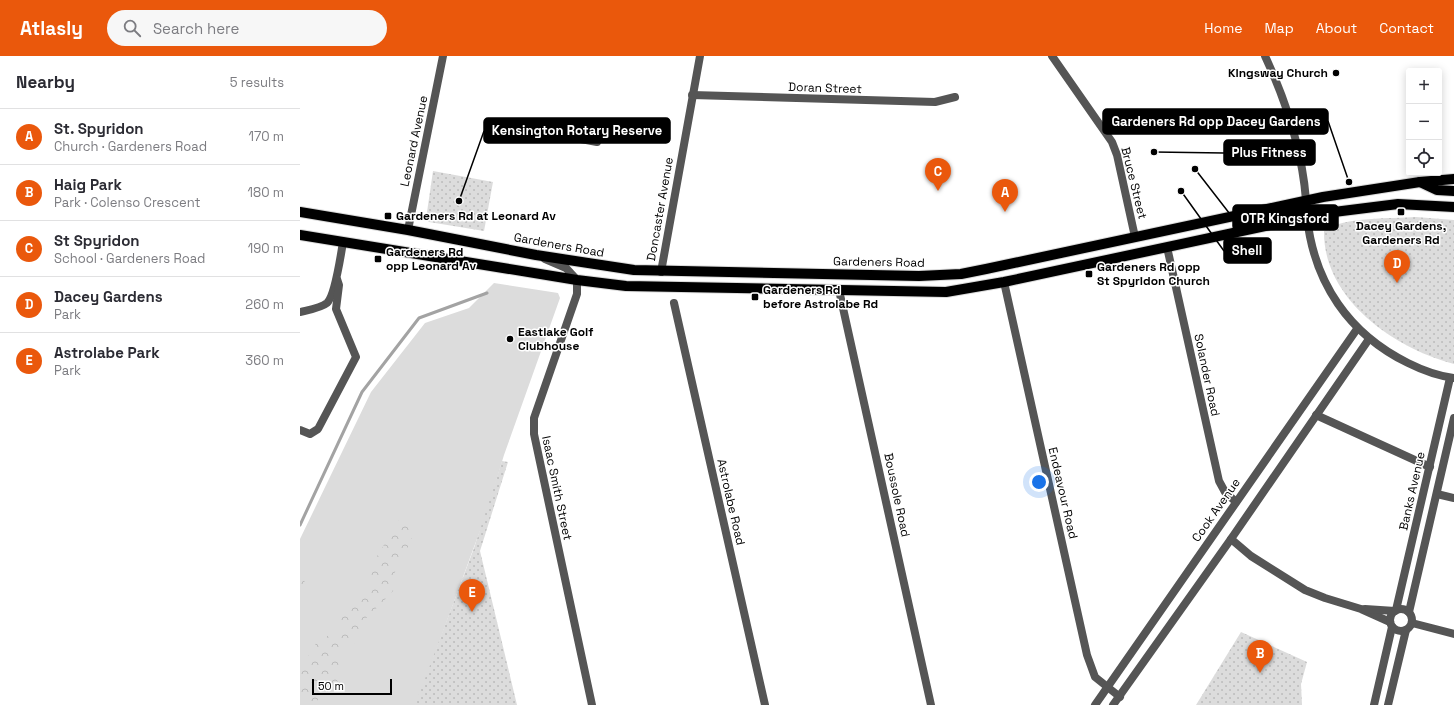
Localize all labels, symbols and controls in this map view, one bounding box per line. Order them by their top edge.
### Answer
search box [107,10,387,46]
text: Atlasly [20,16,83,41]
icon: search [121,17,143,39]
text: Search here [153,19,239,38]
text: Home [1204,19,1242,37]
text: Map [1264,19,1294,37]
text: About [1316,19,1357,37]
text: Contact [1379,19,1434,37]
place label: Kingsway Church [1228,65,1328,81]
marker: Kingsway Church [1331,68,1341,78]
map controls [1406,68,1442,176]
button: + [1406,68,1442,104]
text: Nearby [16,71,75,93]
text: 5 results [230,74,284,91]
street label: Doran Street [788,79,862,97]
street label: Leonard Avenue [397,94,431,188]
button: − [1406,104,1442,140]
callout: Gardeners Rd opp Dacey Gardens [1103,109,1328,134]
text: Gardeners Rd opp Dacey Gardens [1111,113,1321,130]
callout: Kensington Rotary Reserve [484,118,670,143]
text: St. Spyridon [54,119,144,138]
text: Kensington Rotary Reserve [492,122,662,139]
text: A [25,128,33,145]
text: 170 m [248,128,284,145]
text: Church · Gardeners Road [54,138,207,155]
callout: Plus Fitness [1224,140,1315,165]
button: locate [1406,140,1442,176]
text: Plus Fitness [1232,144,1307,161]
street label: Bruce Street [1117,145,1151,221]
street label: Doncaster Avenue [643,156,677,262]
pin: C [925,158,951,191]
text: Haig Park [54,175,122,194]
pin: A [992,179,1018,212]
text: B [25,184,33,201]
text: 180 m [248,184,284,201]
text: Park · Colenso Crescent [54,194,200,211]
callout: OTR Kingsford [1233,205,1338,230]
marker: Dacey Gardens, Gardeners Rd [1396,207,1406,217]
place label: Gardeners Rd at Leonard Av [396,208,556,224]
text: OTR Kingsford [1241,210,1329,227]
marker: Gardeners Rd at Leonard Av [383,211,393,221]
place label: Dacey Gardens, Gardeners Rd [1356,218,1446,248]
street label: Gardeners Road [512,229,606,261]
text: St Spyridon [54,231,140,250]
callout: Shell [1224,238,1271,263]
text: C [25,240,33,257]
text: 190 m [248,240,284,257]
text: Shell [1232,242,1262,259]
place label: Gardeners Rd opp Leonard Av [386,244,476,274]
text: School · Gardeners Road [54,250,205,267]
pin: D [1384,250,1410,283]
street label: Gardeners Road [833,253,925,271]
marker: Gardeners Rd opp Leonard Av [373,254,383,264]
place label: Gardeners Rd opp St Spyridon Church [1097,259,1210,289]
marker: Gardeners Rd opp St Spyridon Church [1084,269,1094,279]
place label: Gardeners Rd before Astrolabe Rd [763,282,878,312]
text: Dacey Gardens [54,287,163,306]
marker: Gardeners Rd before Astrolabe Rd [750,292,760,302]
text: D [25,296,33,313]
text: 260 m [245,296,284,313]
text: Park [54,306,81,323]
place label: Eastlake Golf Clubhouse [518,324,593,354]
street label: Solander Road [1190,332,1224,418]
marker: Eastlake Golf Clubhouse [505,334,515,344]
text: Astrolabe Park [54,343,160,362]
text: E [25,352,33,369]
text: 360 m [245,352,284,369]
text: Park [54,362,81,379]
street label: Isaac Smith Street [538,434,576,542]
street label: Endeavour Road [1045,446,1081,540]
street label: Banks Avenue [1395,450,1429,532]
street label: Boussole Road [880,452,914,538]
street label: Astrolabe Road [713,457,749,547]
your location [1029,472,1049,492]
street label: Cook Avenue [1188,475,1244,545]
pin: E [459,579,485,612]
pin: B [1247,640,1273,673]
scale bar [312,677,392,696]
text: 50 m [318,679,344,693]

